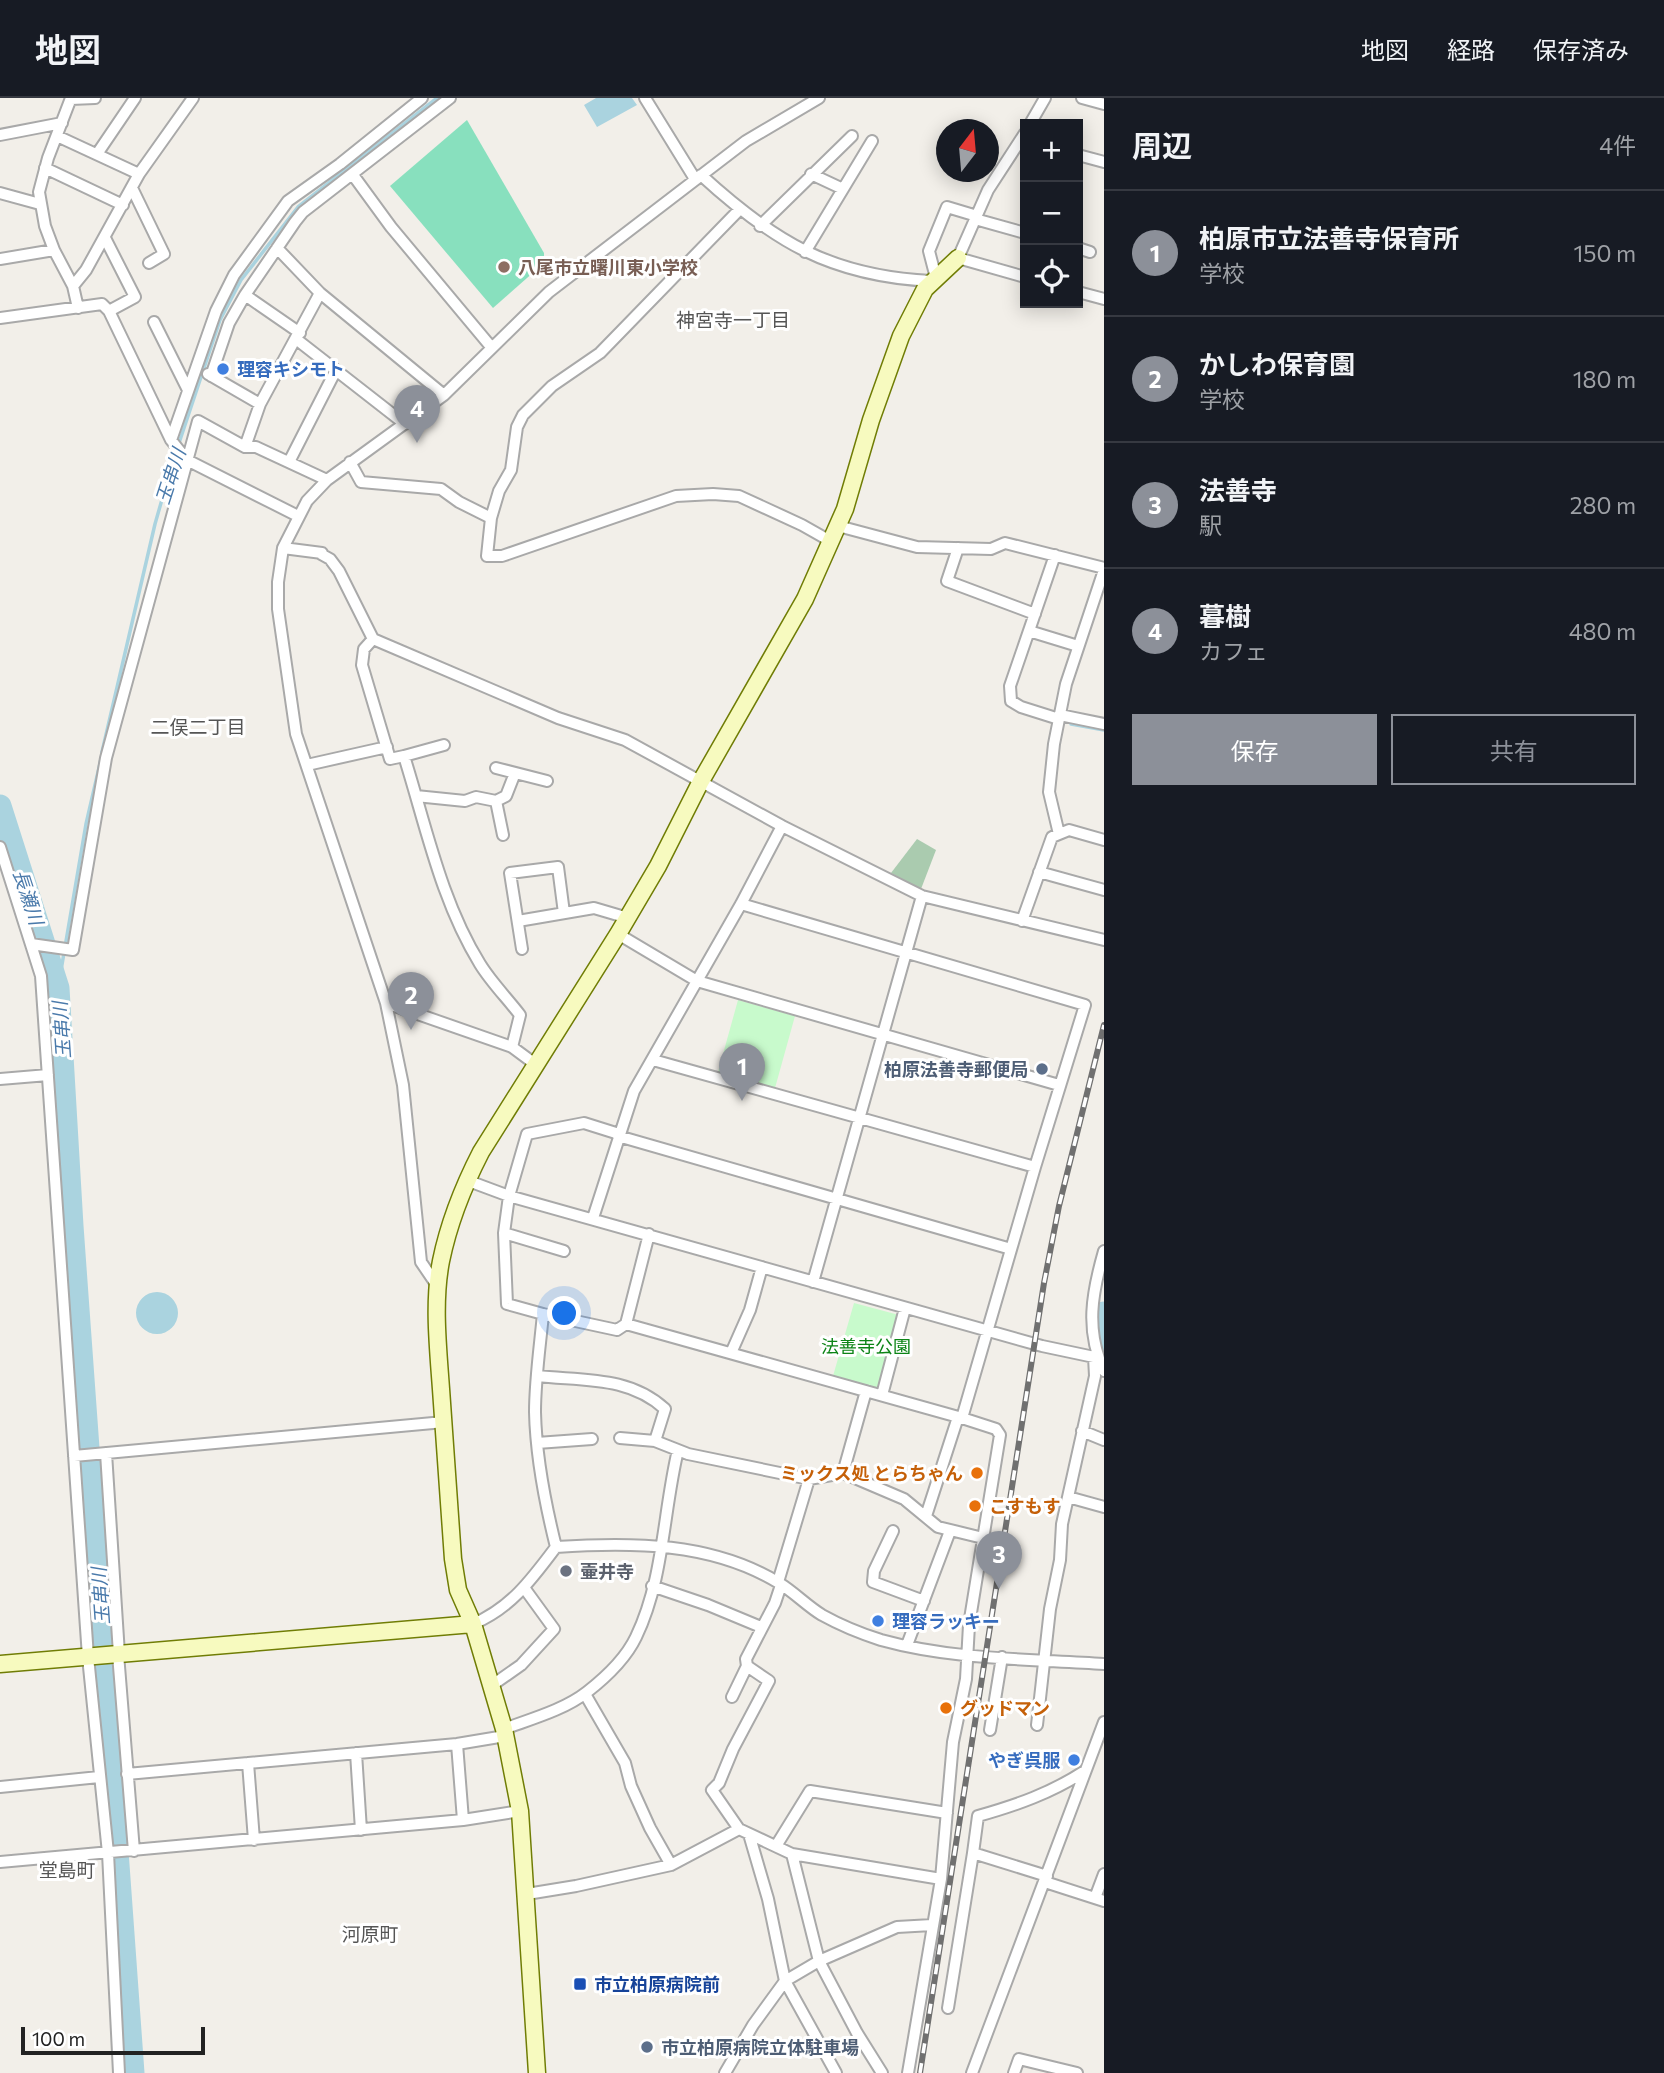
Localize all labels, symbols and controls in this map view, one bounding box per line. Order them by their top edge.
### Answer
text: 地図 [35,28,101,69]
text: 地図 [1361,35,1409,64]
text: 経路 [1447,35,1495,64]
text: 保存済み [1533,35,1629,64]
north arrow [936,119,999,182]
map controls [1020,119,1083,308]
button: + [1020,119,1083,182]
text: 周辺 [1132,126,1192,163]
text: 4件 [1599,131,1636,159]
button: − [1020,182,1083,245]
text: 柏原市立法善寺保育所 [1199,222,1459,253]
text: 1 [1150,239,1160,267]
text: 150 m [1573,239,1636,267]
button: locate [1020,245,1083,308]
place label: 八尾市立曙川東小学校 [518,256,698,278]
marker: 八尾市立曙川東小学校 [496,259,512,275]
text: 学校 [1199,259,1245,287]
district label: 神宮寺一丁目 [676,308,790,331]
text: かしわ保育園 [1199,348,1355,379]
place label: 理容キシモト [237,358,345,380]
marker: 理容キシモト [215,361,231,377]
text: 2 [1148,365,1162,393]
text: 180 m [1573,365,1636,393]
pin: 4 [394,385,440,443]
text: 学校 [1199,385,1245,413]
water label: 玉串川 [150,443,190,507]
text: 法善寺 [1199,474,1277,505]
text: 3 [1148,491,1162,519]
text: 280 m [1570,491,1636,519]
text: 駅 [1199,511,1222,539]
text: 暮樹 [1199,600,1251,631]
text: 4 [1148,617,1162,645]
text: 480 m [1569,617,1636,645]
text: カフェ [1199,637,1268,665]
button: 保存 [1132,714,1377,785]
button: 共有 [1391,714,1636,785]
district label: 二俣二丁目 [150,715,246,738]
water label: 長瀬川 [9,866,49,930]
pin: 2 [388,972,434,1030]
water label: 玉串川 [47,999,74,1059]
pin: 1 [719,1043,765,1101]
place label: 柏原法善寺郵便局 [884,1058,1028,1080]
marker: 柏原法善寺郵便局 [1034,1061,1050,1077]
your location [547,1296,581,1330]
park label: 法善寺公園 [821,1335,911,1357]
place label: ミックス処 とらちゃん [780,1462,963,1484]
marker: ミックス処 とらちゃん [969,1465,985,1481]
place label: こすもす [989,1495,1061,1517]
marker: こすもす [967,1498,983,1514]
pin: 3 [976,1531,1022,1589]
place label: 壷井寺 [580,1560,634,1582]
marker: 壷井寺 [558,1563,574,1579]
water label: 玉串川 [86,1565,113,1625]
place label: 理容ラッキー [892,1610,1000,1632]
marker: 理容ラッキー [870,1613,886,1629]
place label: グッドマン [960,1697,1050,1719]
marker: グッドマン [938,1700,954,1716]
place label: やぎ呉服 [988,1749,1061,1771]
marker: やぎ呉服 [1066,1752,1082,1768]
district label: 堂島町 [38,1858,96,1881]
district label: 河原町 [341,1922,399,1945]
place label: 市立柏原病院前 [594,1973,720,1995]
marker: 市立柏原病院前 [572,1976,588,1992]
scale bar [21,2024,205,2056]
text: 100 m [32,2027,85,2050]
place label: 市立柏原病院立体駐車場 [661,2036,859,2058]
marker: 市立柏原病院立体駐車場 [639,2039,655,2055]

